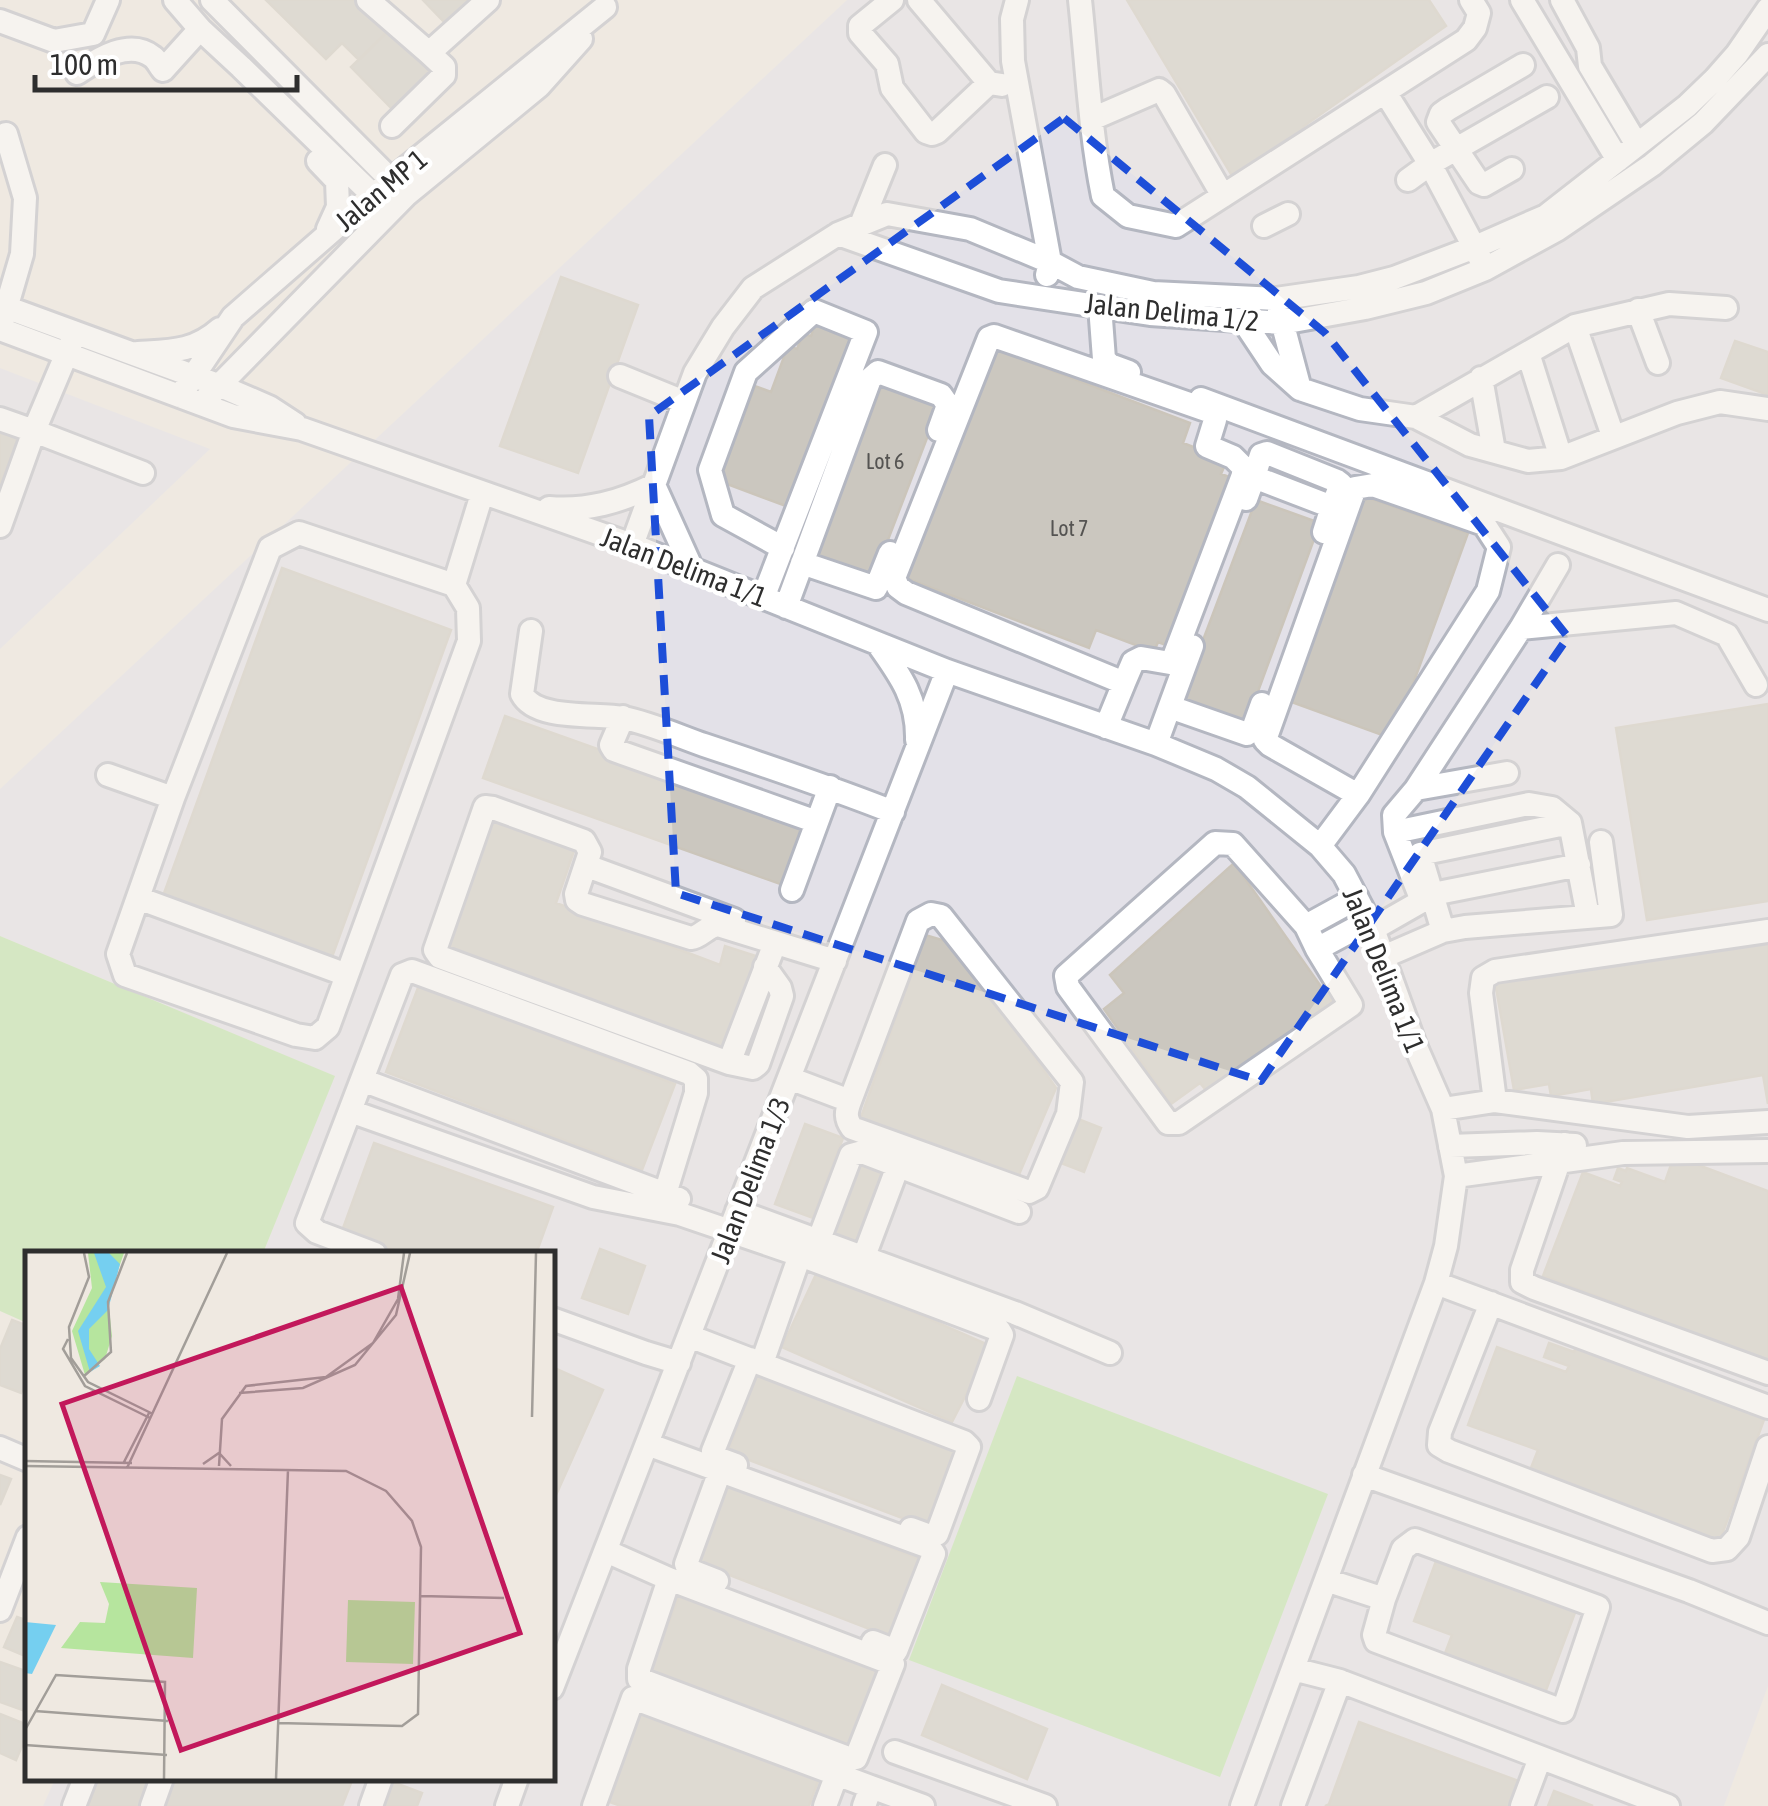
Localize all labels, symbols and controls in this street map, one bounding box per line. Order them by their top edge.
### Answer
scale bar [35,30,298,92]
text: 100 m [50,47,118,81]
street label: Jalan MP 1 [329,143,433,237]
street label: Jalan Delima 1/2 [1083,287,1261,337]
house number: Lot 6 [866,448,904,474]
house number: Lot 7 [1050,515,1088,541]
street label: Jalan Delima 1/1 [597,521,771,613]
street label: Jalan Delima 1/1 [1336,883,1432,1057]
street label: Jalan Delima 1/3 [704,1093,796,1267]
inset map [25,1251,555,1781]

